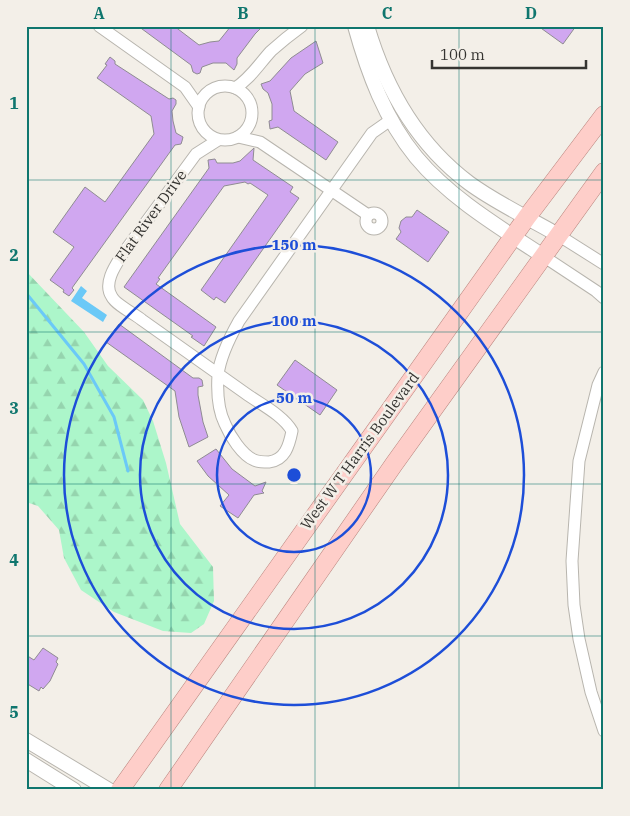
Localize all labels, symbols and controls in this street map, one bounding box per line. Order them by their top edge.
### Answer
text: A [93,3,105,23]
text: B [237,3,249,23]
text: C [382,3,392,23]
text: D [525,3,537,23]
scale bar [432,38,586,70]
text: 100 m [440,45,485,64]
text: 1 [9,93,19,113]
street label: Flat River Drive [111,166,190,266]
text: 150 m [271,235,317,254]
text: 2 [9,245,19,265]
text: 100 m [271,311,317,330]
street label: West W T Harris Boulevard [296,368,423,533]
text: 50 m [276,388,312,407]
text: 3 [9,398,19,418]
centre of rings [285,466,303,484]
text: 4 [9,550,19,570]
text: 5 [9,702,19,722]

